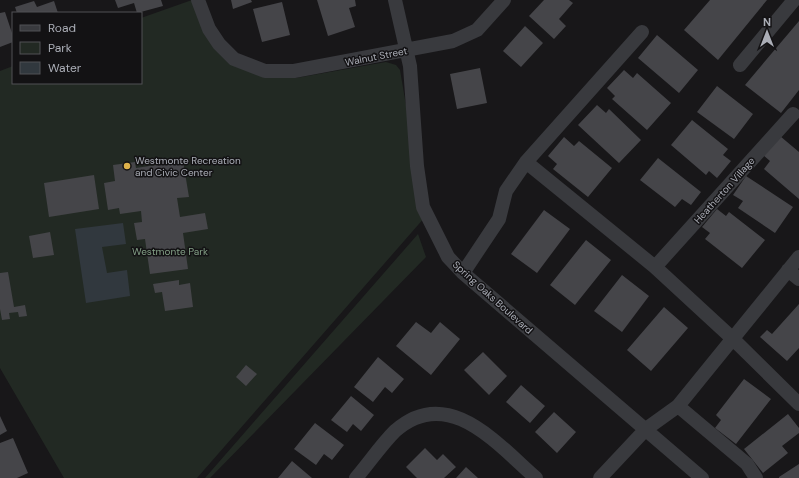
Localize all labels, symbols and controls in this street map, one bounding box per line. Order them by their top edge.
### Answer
legend [12,12,142,84]
north arrow [747,12,787,52]
text: N [763,15,771,29]
text: Road [48,20,76,36]
text: Park [48,40,72,56]
street label: Walnut Street [344,44,408,69]
text: Water [48,60,82,76]
place label: Westmonte Recreation and Civic Center [135,154,241,179]
street label: Heatherton Village [691,154,758,226]
marker: Westmonte Recreation and Civic Center [122,161,132,171]
park label: Westmonte Park [132,245,208,258]
street label: Spring Oaks Boulevard [450,258,535,337]

